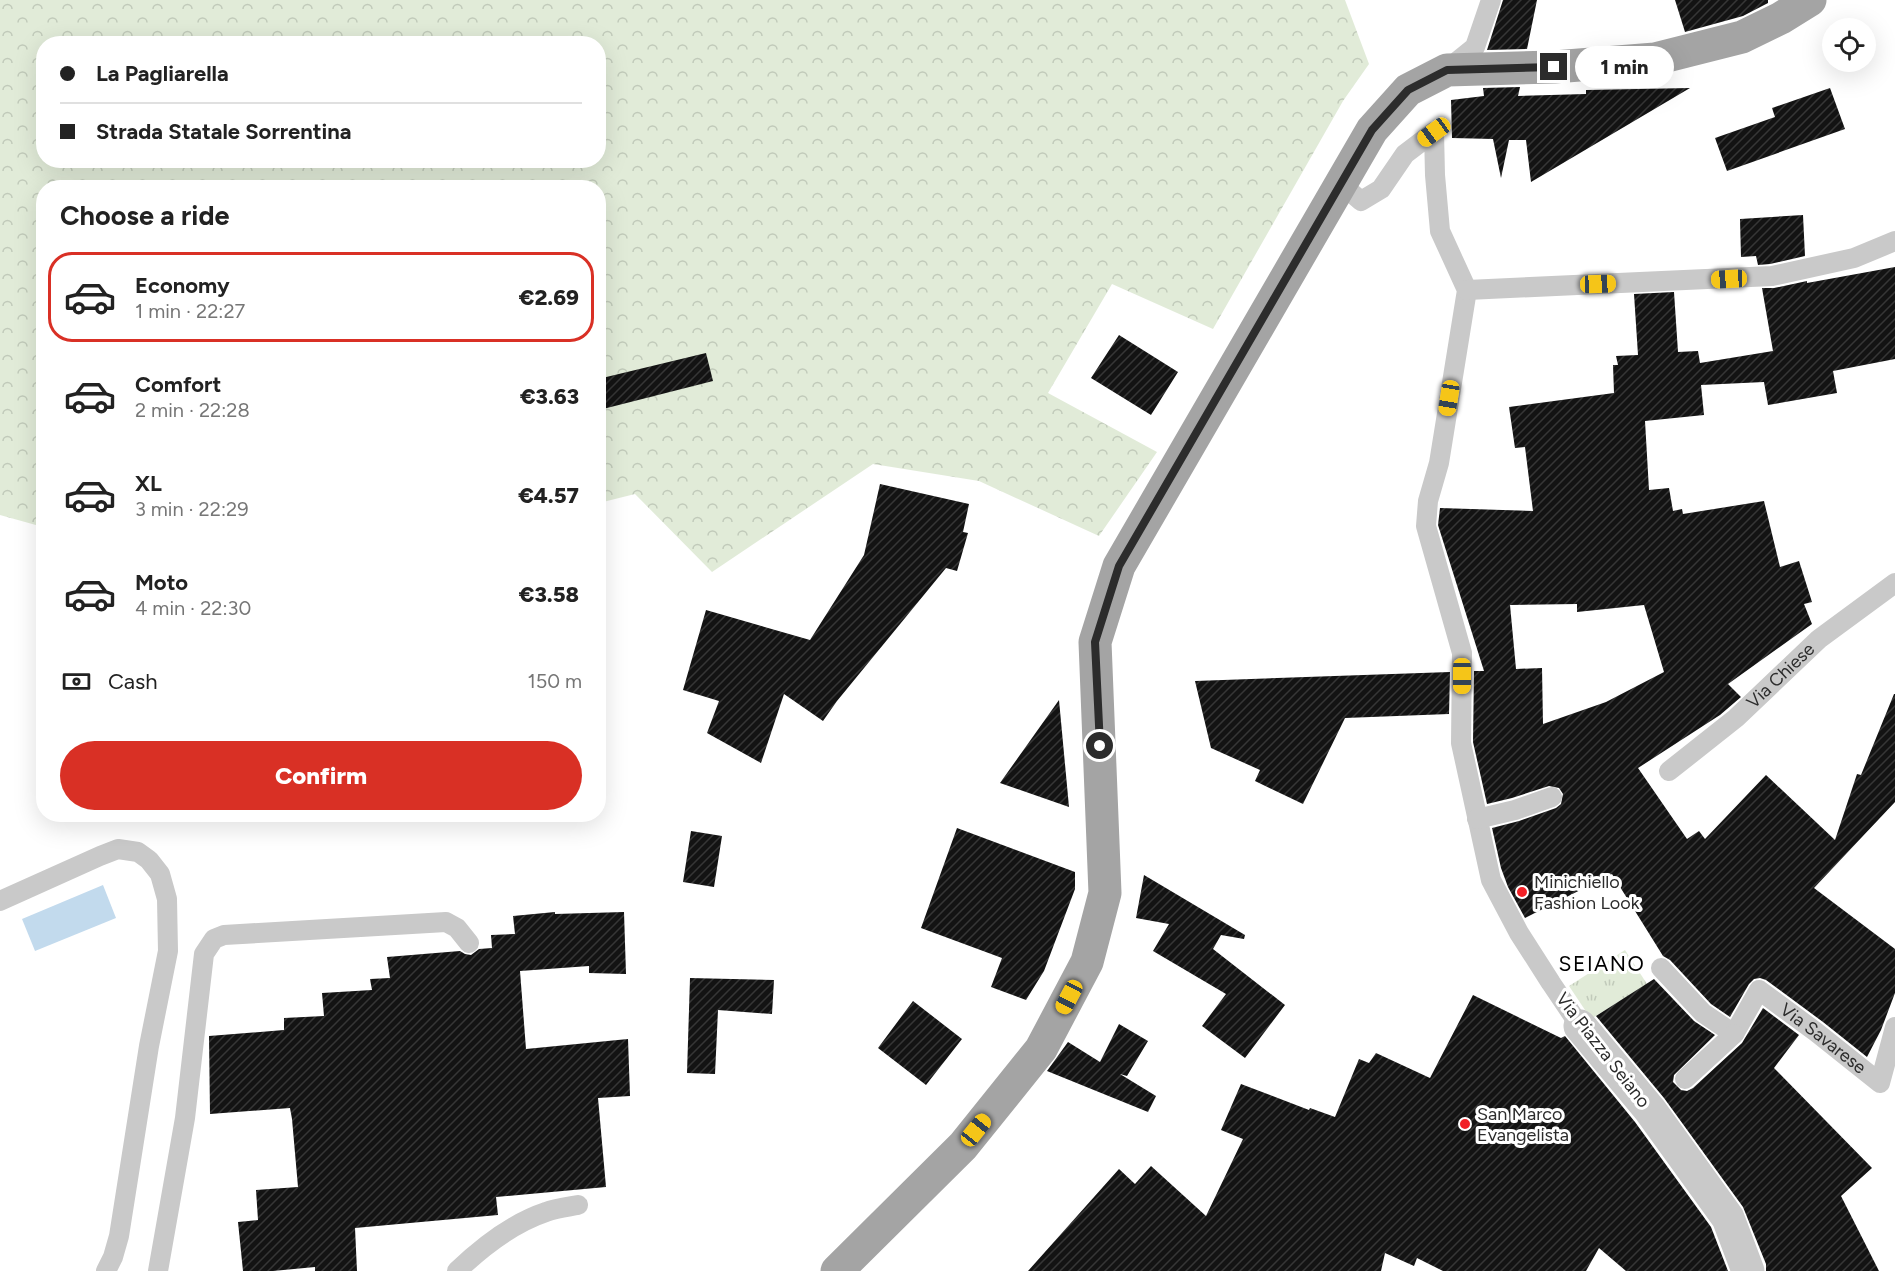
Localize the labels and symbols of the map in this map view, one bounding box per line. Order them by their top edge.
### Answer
callout: 1 min [1575,46,1674,88]
route end [1540,53,1567,80]
car [1414,114,1454,150]
car [1711,269,1747,289]
car [1580,274,1616,294]
car [1437,379,1461,417]
street label: Via Chiese [1742,638,1819,713]
car [1453,658,1471,694]
route start [1086,732,1113,759]
place label: Minichiello Fashion Look [1534,871,1640,914]
marker: Minichiello Fashion Look [1515,885,1529,899]
district label: SEIANO [1559,951,1645,976]
car [1053,977,1085,1017]
street label: Via Piazza Seiano [1551,988,1655,1112]
street label: Via Savarese [1776,998,1871,1079]
place label: San Marco Evangelista [1477,1103,1569,1146]
car [958,1110,994,1150]
marker: San Marco Evangelista [1458,1117,1472,1131]

